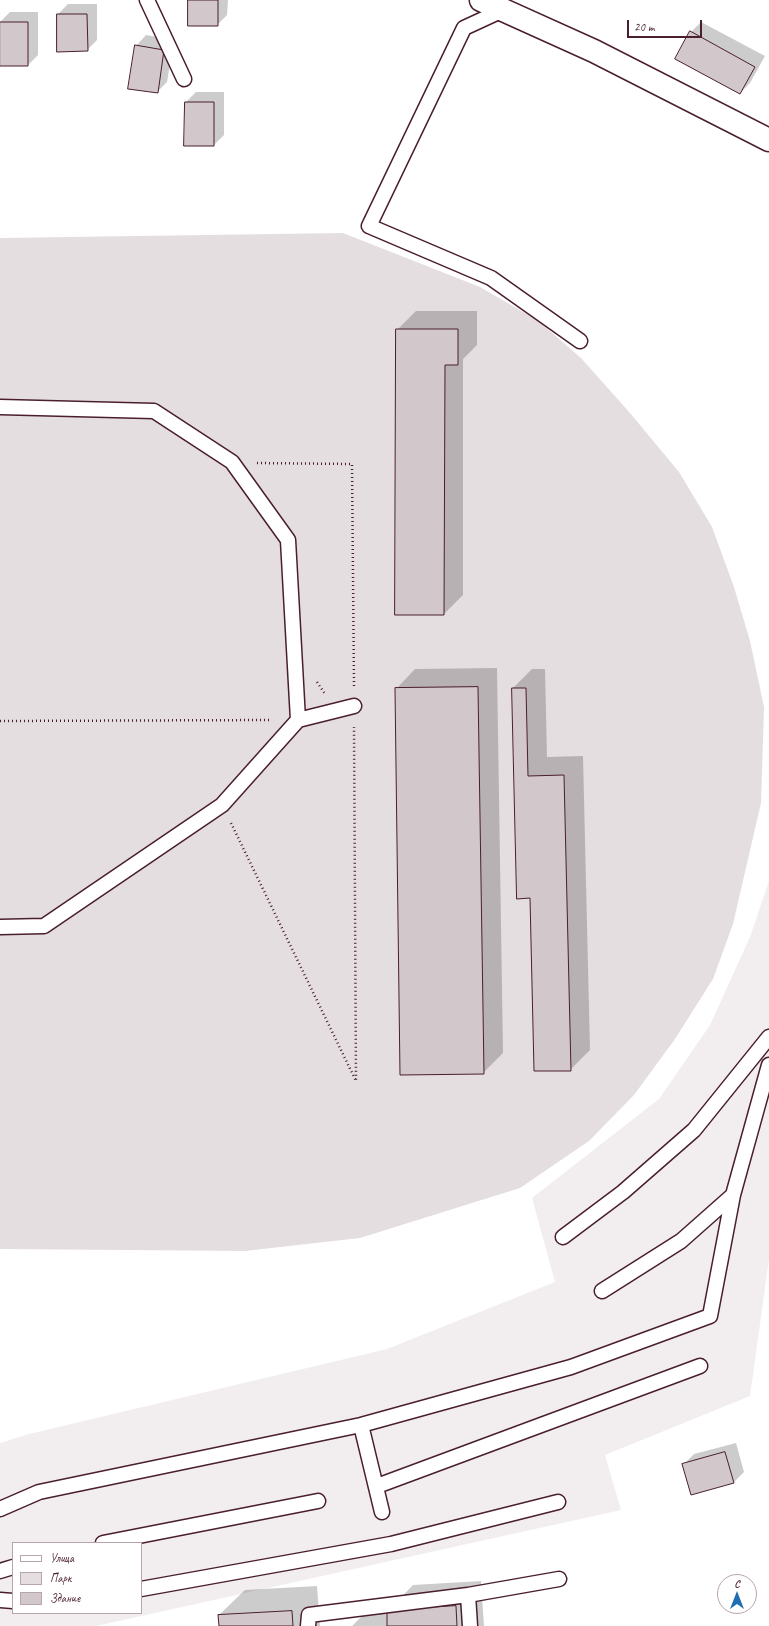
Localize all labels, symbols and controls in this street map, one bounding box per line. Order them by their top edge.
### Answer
scale bar [629,12,704,38]
text: 20 m [634,19,654,35]
legend [12,1542,142,1614]
text: Улица [50,1550,74,1566]
text: Парк [50,1570,71,1586]
north arrow [717,1574,757,1614]
text: С [734,1576,740,1590]
text: Здание [50,1590,80,1606]

